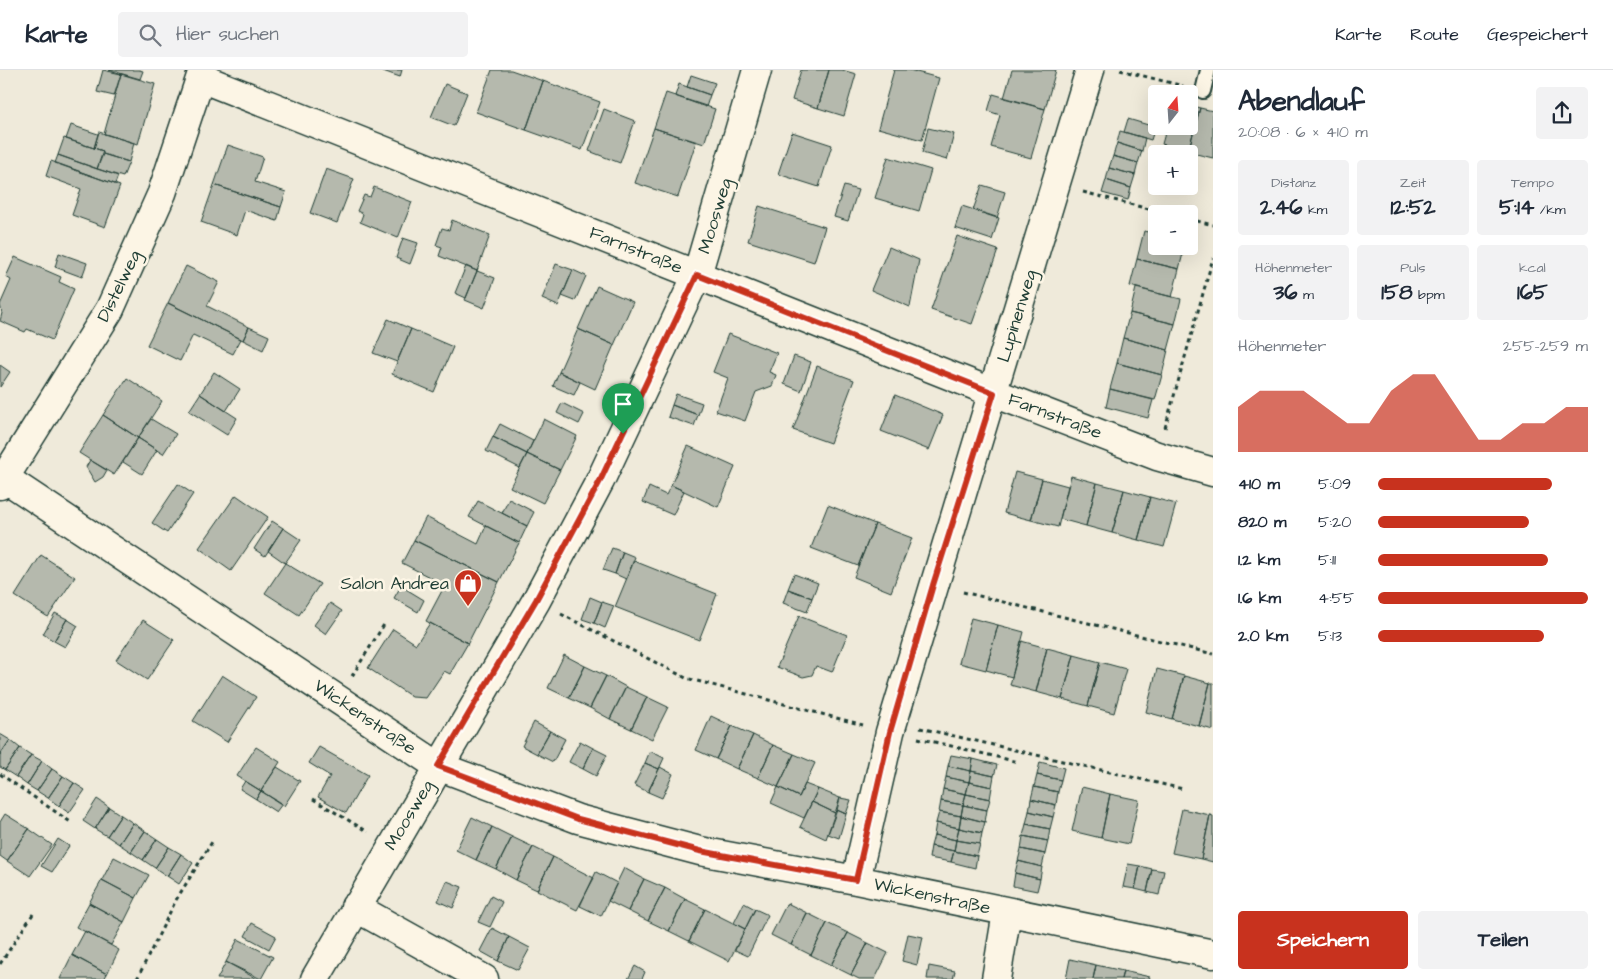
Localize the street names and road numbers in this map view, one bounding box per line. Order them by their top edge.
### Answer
street label: Moosweg [692,175,739,257]
street label: Farnstraße [586,220,687,280]
street label: Distelweg [91,246,148,326]
street label: Lupinenweg [991,267,1044,366]
street label: Farnstraße [1005,387,1106,445]
street label: Wickenstraße [309,673,421,761]
street label: Moosweg [378,775,441,855]
street label: Wickenstraße [871,871,993,921]

